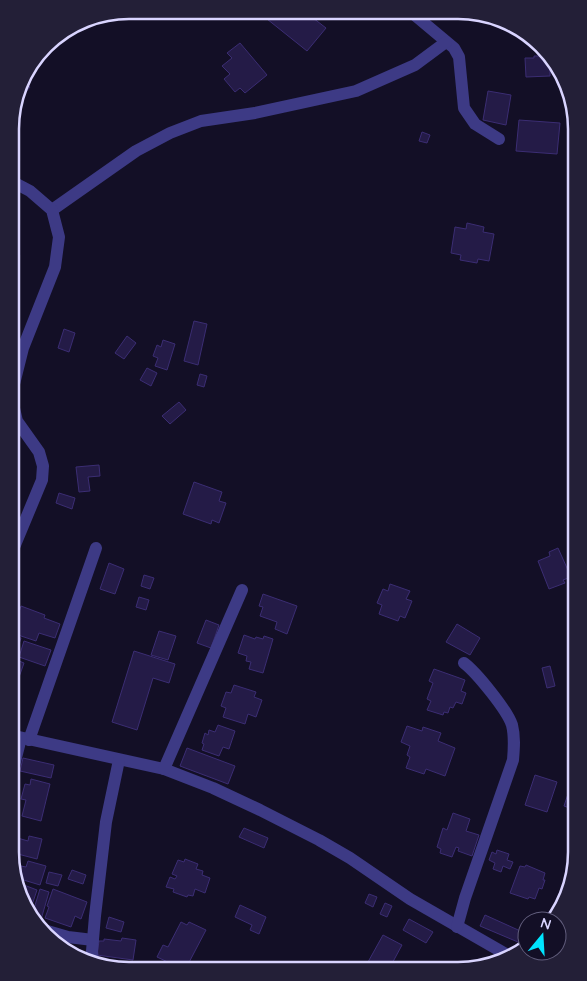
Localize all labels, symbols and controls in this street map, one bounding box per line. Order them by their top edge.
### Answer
north arrow [517,911,567,961]
text: N [538,913,554,934]

